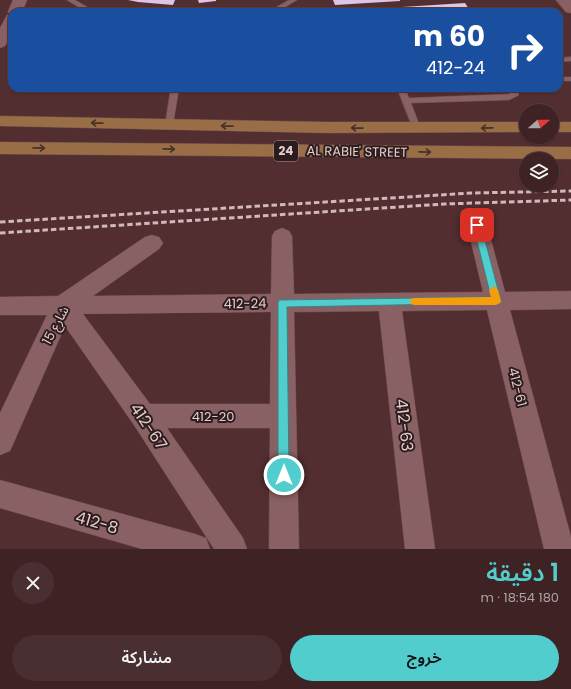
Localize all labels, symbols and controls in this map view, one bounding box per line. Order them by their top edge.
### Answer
text: 60 m [413,17,485,56]
icon: right [499,24,551,76]
text: 412-24 [426,55,485,80]
north arrow [519,104,559,144]
map controls [519,104,559,192]
one-way arrow [91,120,104,127]
one-way arrow [221,123,234,130]
one-way arrow [351,124,364,132]
one-way arrow [481,124,494,132]
road number: 24 [274,141,298,161]
street label: AL RABIE' STREET [306,141,408,162]
one-way arrow [32,144,45,152]
one-way arrow [162,145,175,153]
one-way arrow [418,148,431,156]
button: layers [519,152,559,192]
pin [460,208,494,242]
icon: arrive [466,214,488,236]
street label: 412-24 [224,294,266,313]
street label: شارع 15 [37,303,74,348]
street label: 412-61 [504,366,531,409]
street label: 412-63 [390,397,419,453]
street label: 412-67 [124,398,173,455]
street label: 412-20 [192,407,234,426]
position arrow [263,454,305,496]
street label: 412-8 [73,505,121,540]
text: 1 دقيقة [486,556,559,589]
button: close [12,562,54,604]
text: 180 m · 18:54 [480,588,559,607]
button: مشاركة [12,635,282,681]
button: خروج [290,635,559,681]

